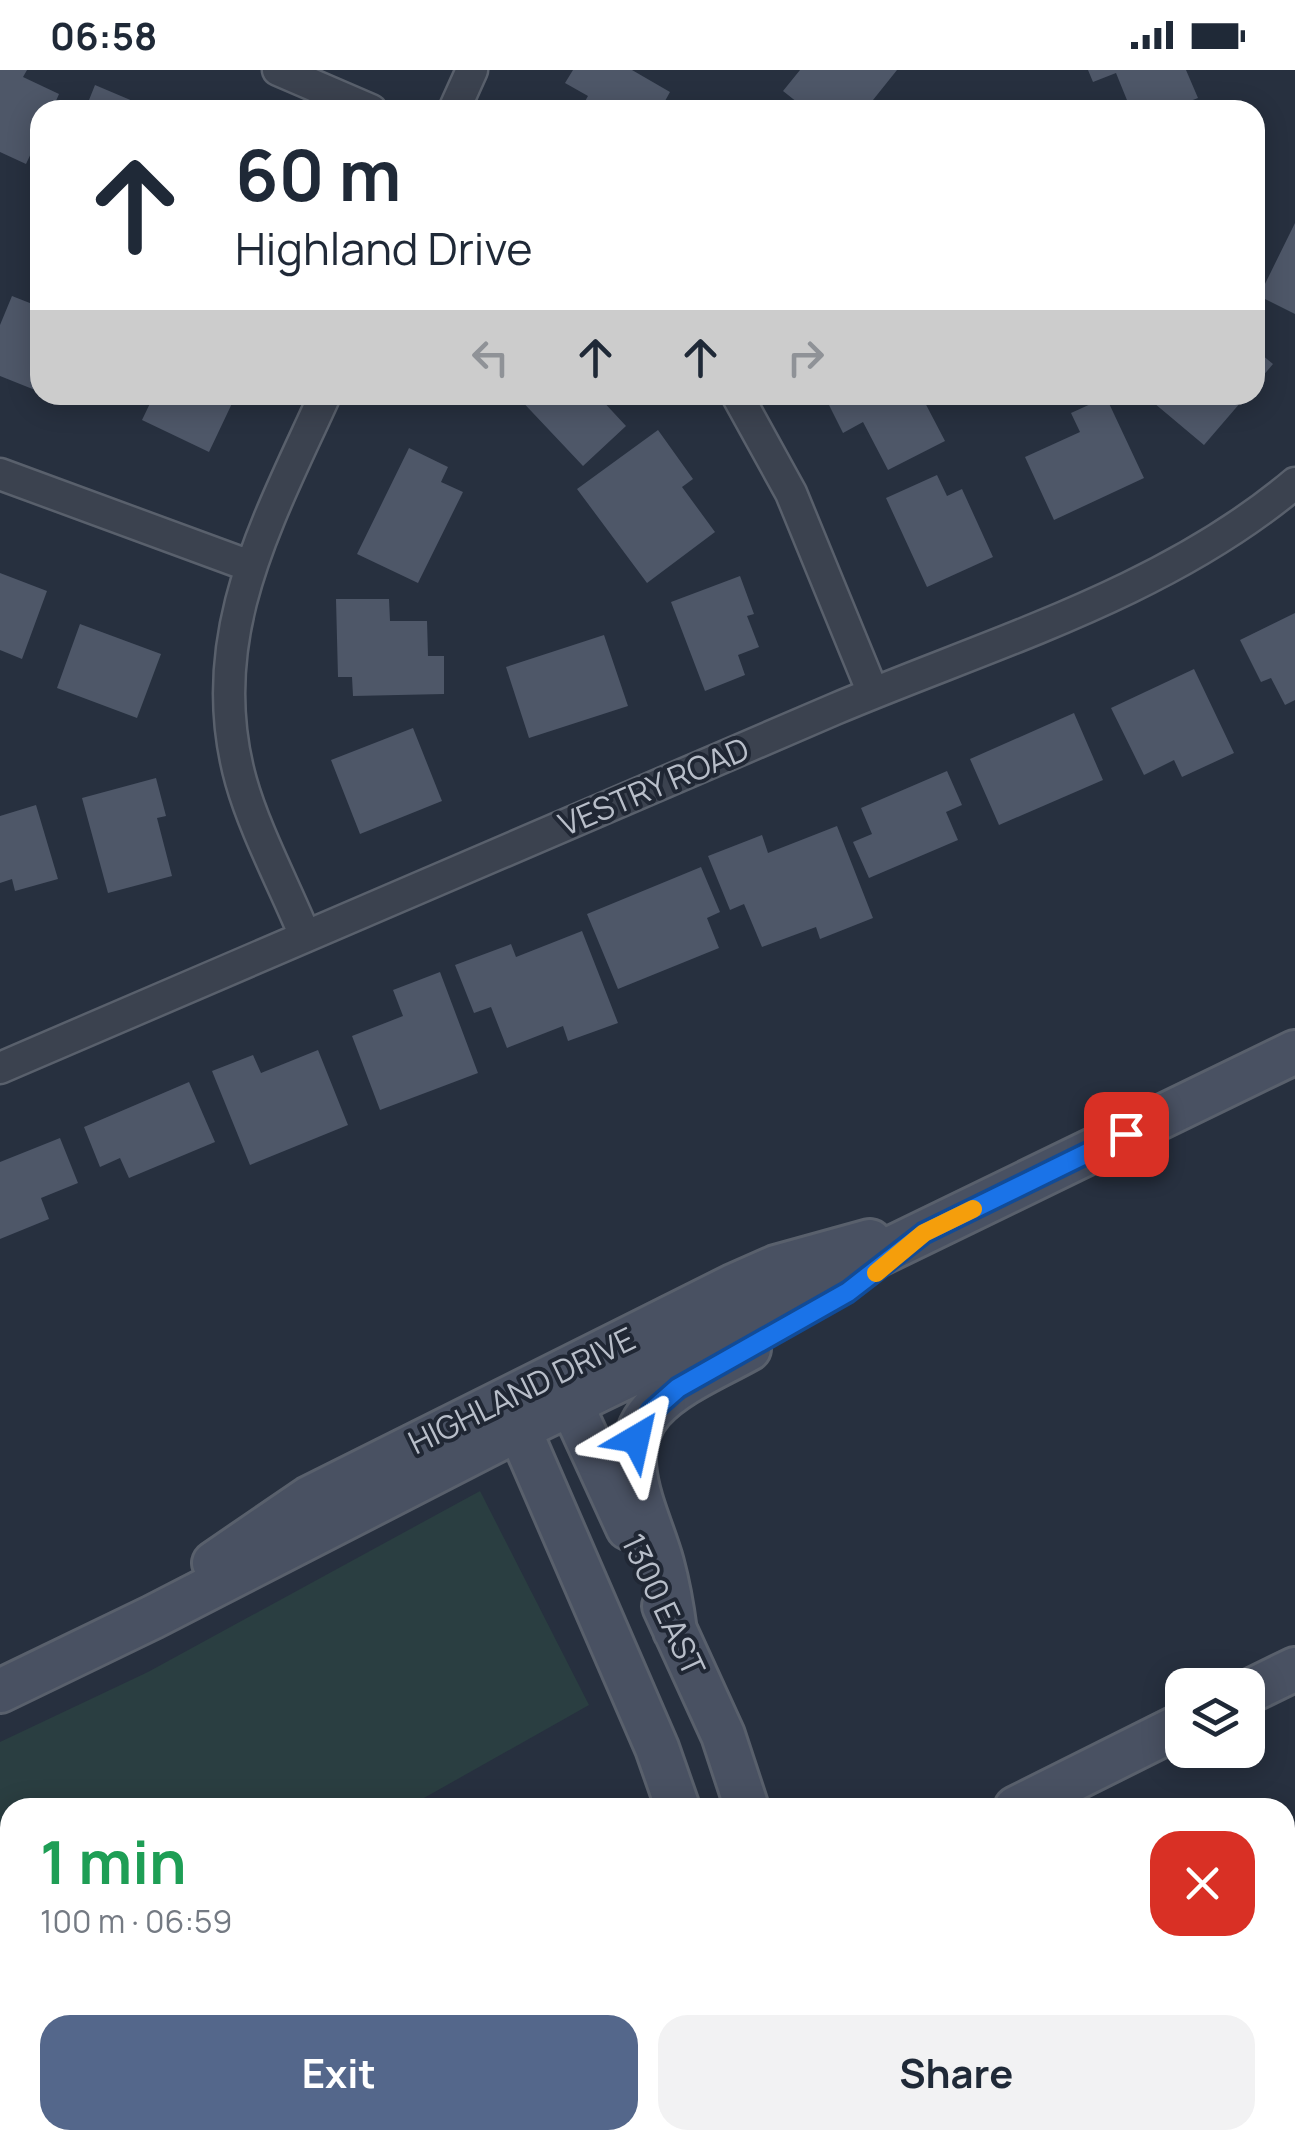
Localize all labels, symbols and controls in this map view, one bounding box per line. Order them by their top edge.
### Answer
text: 06:58 [50,9,157,61]
text: 60 m [235,126,402,222]
icon: ahead [70,140,200,270]
text: Highland Drive [235,217,533,279]
icon: left [463,330,518,385]
icon: ahead [568,330,623,385]
icon: ahead [673,330,728,385]
icon: right [778,330,833,385]
street label: VESTRY ROAD [552,726,755,846]
pin [1084,1092,1169,1177]
icon: arrive [1099,1107,1154,1162]
street label: HIGHLAND DRIVE [401,1316,642,1464]
position arrow [584,1387,688,1491]
street label: 1300 EAST [612,1526,716,1683]
map controls [1165,1668,1265,1768]
button: layers [1165,1668,1265,1768]
text: 1 min [40,1820,187,1902]
button: close [1150,1831,1255,1936]
text: 100 m · 06:59 [40,1899,232,1943]
button: Exit [40,2015,638,2130]
button: Share [658,2015,1255,2130]

